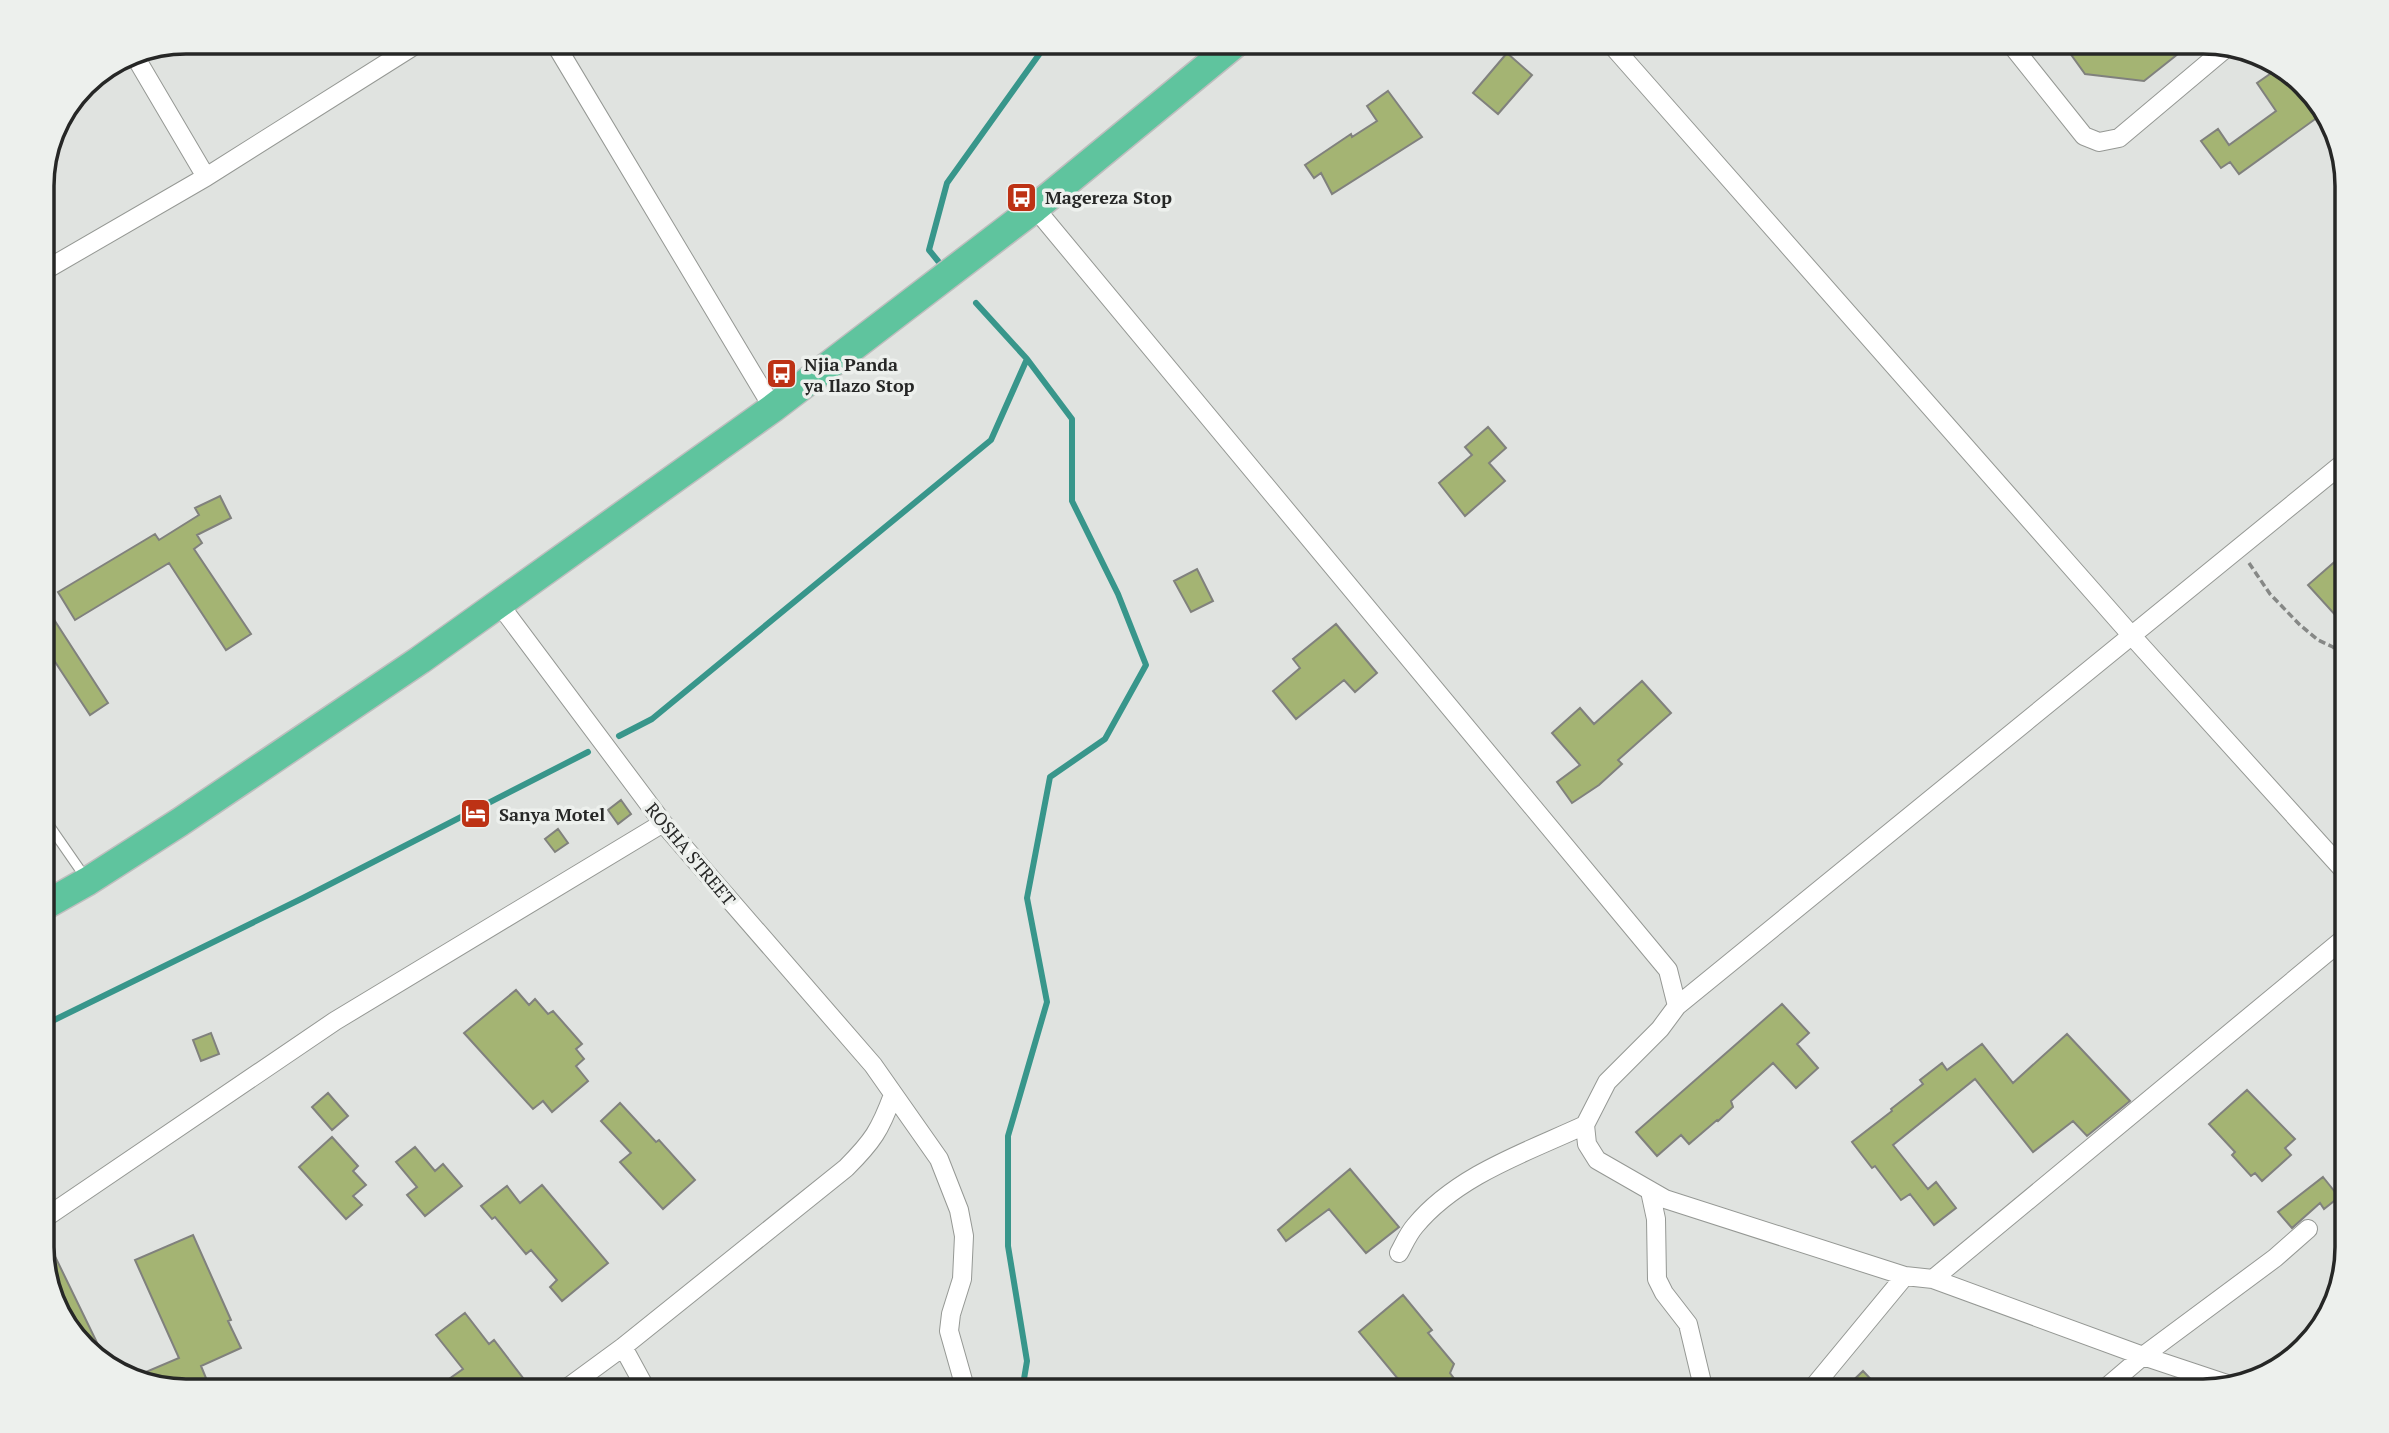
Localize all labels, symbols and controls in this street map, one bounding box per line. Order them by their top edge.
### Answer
bus stop icon: Magereza Stop [1005,180,1039,214]
place label: Magereza Stop [1045,185,1172,209]
place label: Njia Panda ya Ilazo Stop [803,352,915,397]
bus stop icon: Njia Panda ya Ilazo Stop [764,357,798,391]
hotel icon: Sanya Motel [459,797,493,831]
street label: ROSHA STREET [641,797,741,911]
place label: Sanya Motel [499,802,605,826]

